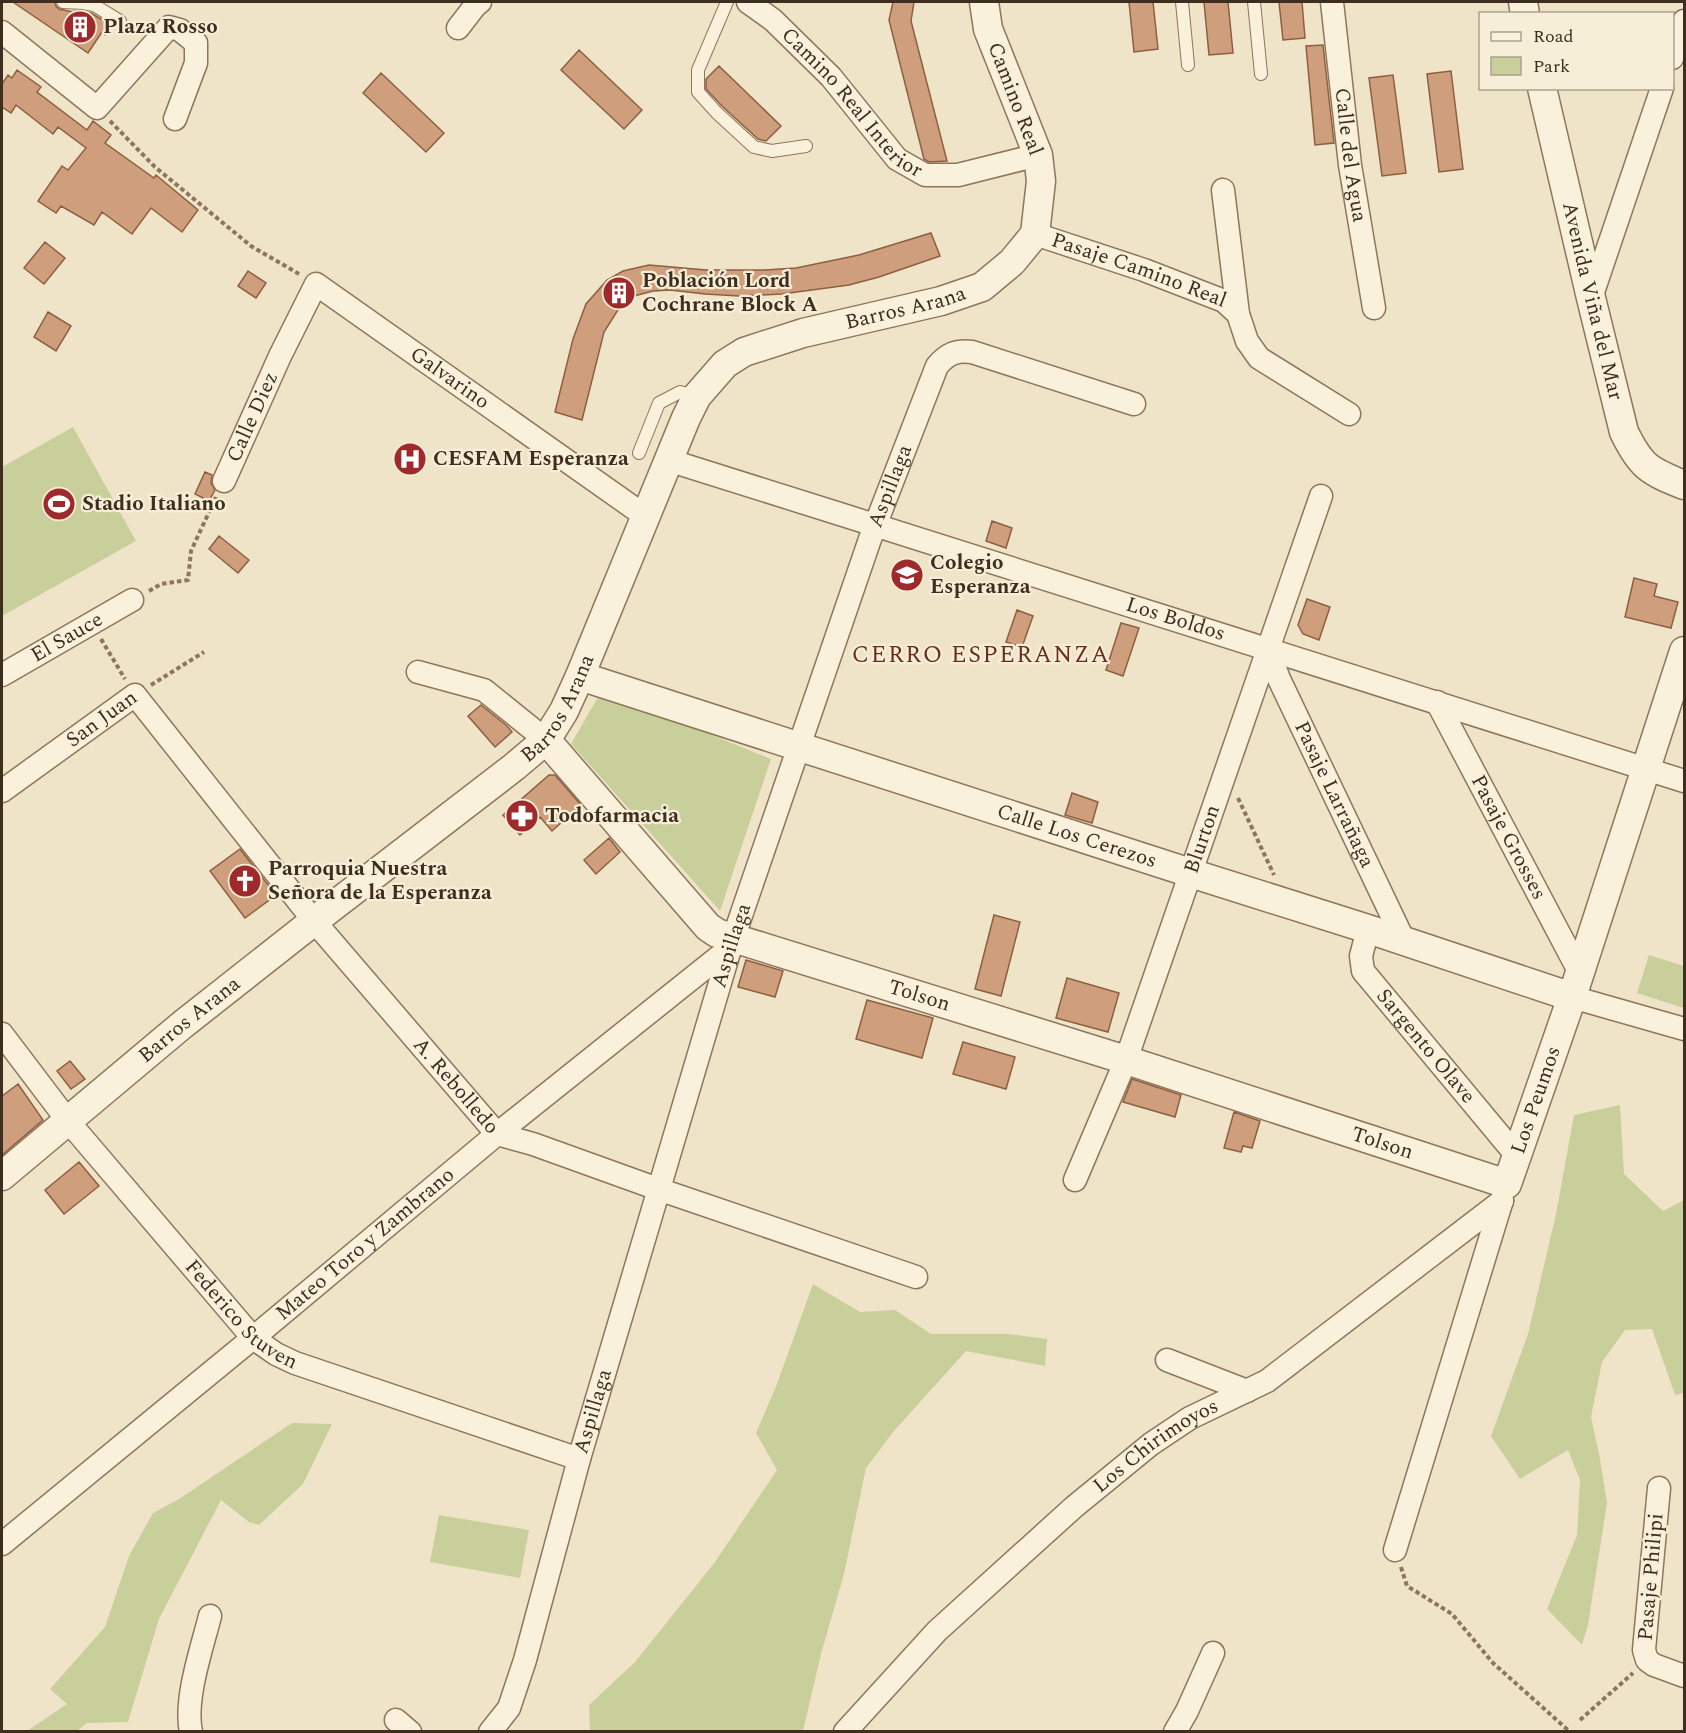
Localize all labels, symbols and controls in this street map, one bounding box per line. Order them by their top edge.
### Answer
building icon: Plaza Rosso [62,9,98,45]
place label: Plaza Rosso [103,11,218,43]
legend [1479,12,1674,90]
street label: Camino Real Interior [774,20,929,186]
text: Road [1533,23,1574,50]
street label: Camino Real [979,38,1051,160]
text: Park [1533,53,1570,80]
street label: Calle del Agua [1326,86,1375,225]
street label: Avenida Viña del Mar [1553,199,1632,404]
street label: Pasaje Camino Real [1047,224,1231,316]
place label: Población Lord Cochrane Block A [642,265,818,321]
building icon: Población Lord Cochrane Block A [601,275,637,311]
street label: Barros Arana [842,277,971,339]
street label: Galvarino [403,339,496,418]
street label: Calle Diez [218,367,287,468]
street label: Aspillaga [860,439,921,533]
hospital icon: CESFAM Esperanza [392,441,428,477]
place label: CESFAM Esperanza [433,443,629,475]
sports icon: Stadio Italiano [41,486,77,522]
place label: Stadio Italiano [82,488,226,520]
place label: Colegio Esperanza [930,547,1031,603]
school or university icon: Colegio Esperanza [889,557,925,593]
street label: Los Boldos [1122,589,1229,650]
street label: El Sauce [25,604,109,671]
district label: CERRO ESPERANZA [852,637,1110,673]
street label: Barros Arana [514,649,603,771]
street label: San Juan [59,682,144,756]
street label: Pasaje Larrañaga [1285,716,1383,874]
street label: Pasaje Grosses [1462,769,1555,906]
street label: Calle Los Cerezos [993,795,1161,877]
pharmacy icon: Todofarmacia [504,798,540,834]
place label: Todofarmacia [545,800,679,832]
street label: Blurton [1176,800,1229,878]
place label: Parroquia Nuestra Señora de la Esperanza [268,853,492,909]
church icon: Parroquia Nuestra Señora de la Esperanza [227,863,263,899]
street label: Aspillaga [703,898,760,992]
street label: Barros Arana [131,968,248,1071]
street label: Tolson [884,971,954,1020]
street label: Sargento Olave [1368,982,1483,1111]
street label: A. Rebolledo [405,1030,507,1142]
street label: Los Peumos [1503,1042,1570,1158]
street label: Tolson [1347,1118,1417,1168]
street label: Mateo Toro y Zambrano [269,1160,462,1329]
street label: Federico Stuven [177,1252,303,1378]
street label: Aspillaga [565,1364,621,1458]
street label: Los Chirimoyos [1086,1391,1224,1501]
street label: Pasaje Philipi [1629,1512,1673,1642]

